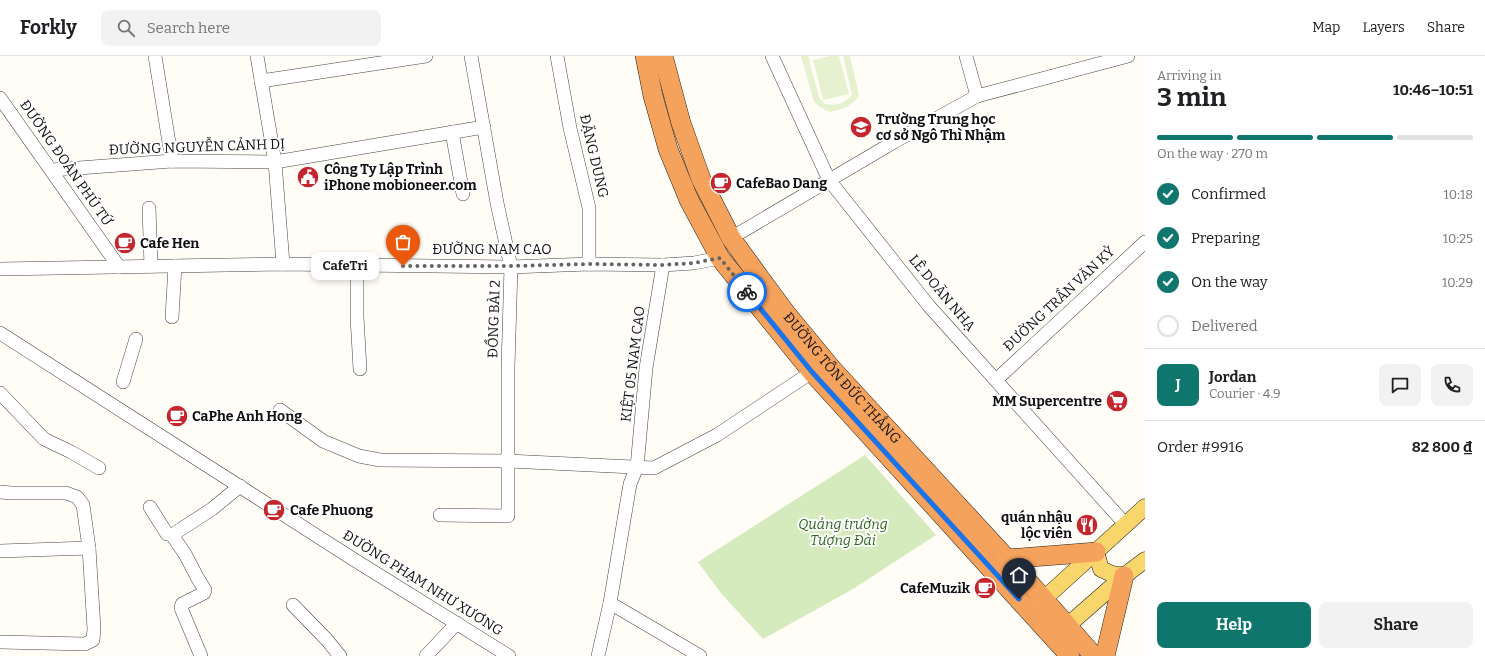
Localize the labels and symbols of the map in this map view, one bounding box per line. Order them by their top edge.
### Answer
street label: ĐƯỜNG ĐOÀN PHÚ TỨ [16,96,117,230]
place label: Trường Trung học cơ sở Ngô Thì Nhậm [876,111,1006,144]
street label: ĐẶNG DUNG [576,112,613,199]
school or university icon: Trường Trung học cơ sở Ngô Thì Nhậm [848,114,874,140]
street label: ĐƯỜNG NGUYỄN CẢNH DỊ [109,133,285,159]
place label: Công Ty Lập Trình iPhone mobioneer.com [324,161,477,194]
public building icon: Công Ty Lập Trình iPhone mobioneer.com [295,164,321,190]
cafe icon: CafeBao Dang [708,170,734,196]
place label: CafeBao Dang [736,175,827,192]
pin [386,225,420,266]
cafe icon: Cafe Hen [112,230,138,256]
place label: Cafe Hen [140,235,199,252]
street label: ĐƯỜNG NAM CAO [432,240,552,258]
street label: ĐƯỜNG TRẦN VĂN KỶ [998,242,1118,355]
street label: LÊ DOÃN NHẠ [905,251,980,335]
callout: CafeTri [311,252,379,280]
courier [727,272,767,312]
street label: ĐỒNG BÀI 2 [481,280,504,358]
street label: KIỆT 05 NAM CAO [616,305,649,423]
street label: ĐƯỜNG TÔN ĐỨC THẮNG [780,309,905,447]
supermarket icon: MM Supercentre [1104,388,1130,414]
place label: MM Supercentre [992,393,1102,410]
cafe icon: CaPhe Anh Hong [164,403,190,429]
place label: CaPhe Anh Hong [192,408,302,425]
cafe icon: Cafe Phuong [261,497,287,523]
place label: Cafe Phuong [290,502,373,519]
place label: quán nhậu lộc viên [1001,509,1072,542]
restaurant icon: quán nhậu lộc viên [1074,512,1100,538]
park label: Quảng trường Tượng Đài [798,516,888,549]
street label: ĐƯỜNG PHẠM NHƯ XƯƠNG [340,526,507,639]
pin [1002,558,1036,599]
cafe icon: CafeMuzik [972,575,998,601]
place label: CafeMuzik [900,580,971,597]

